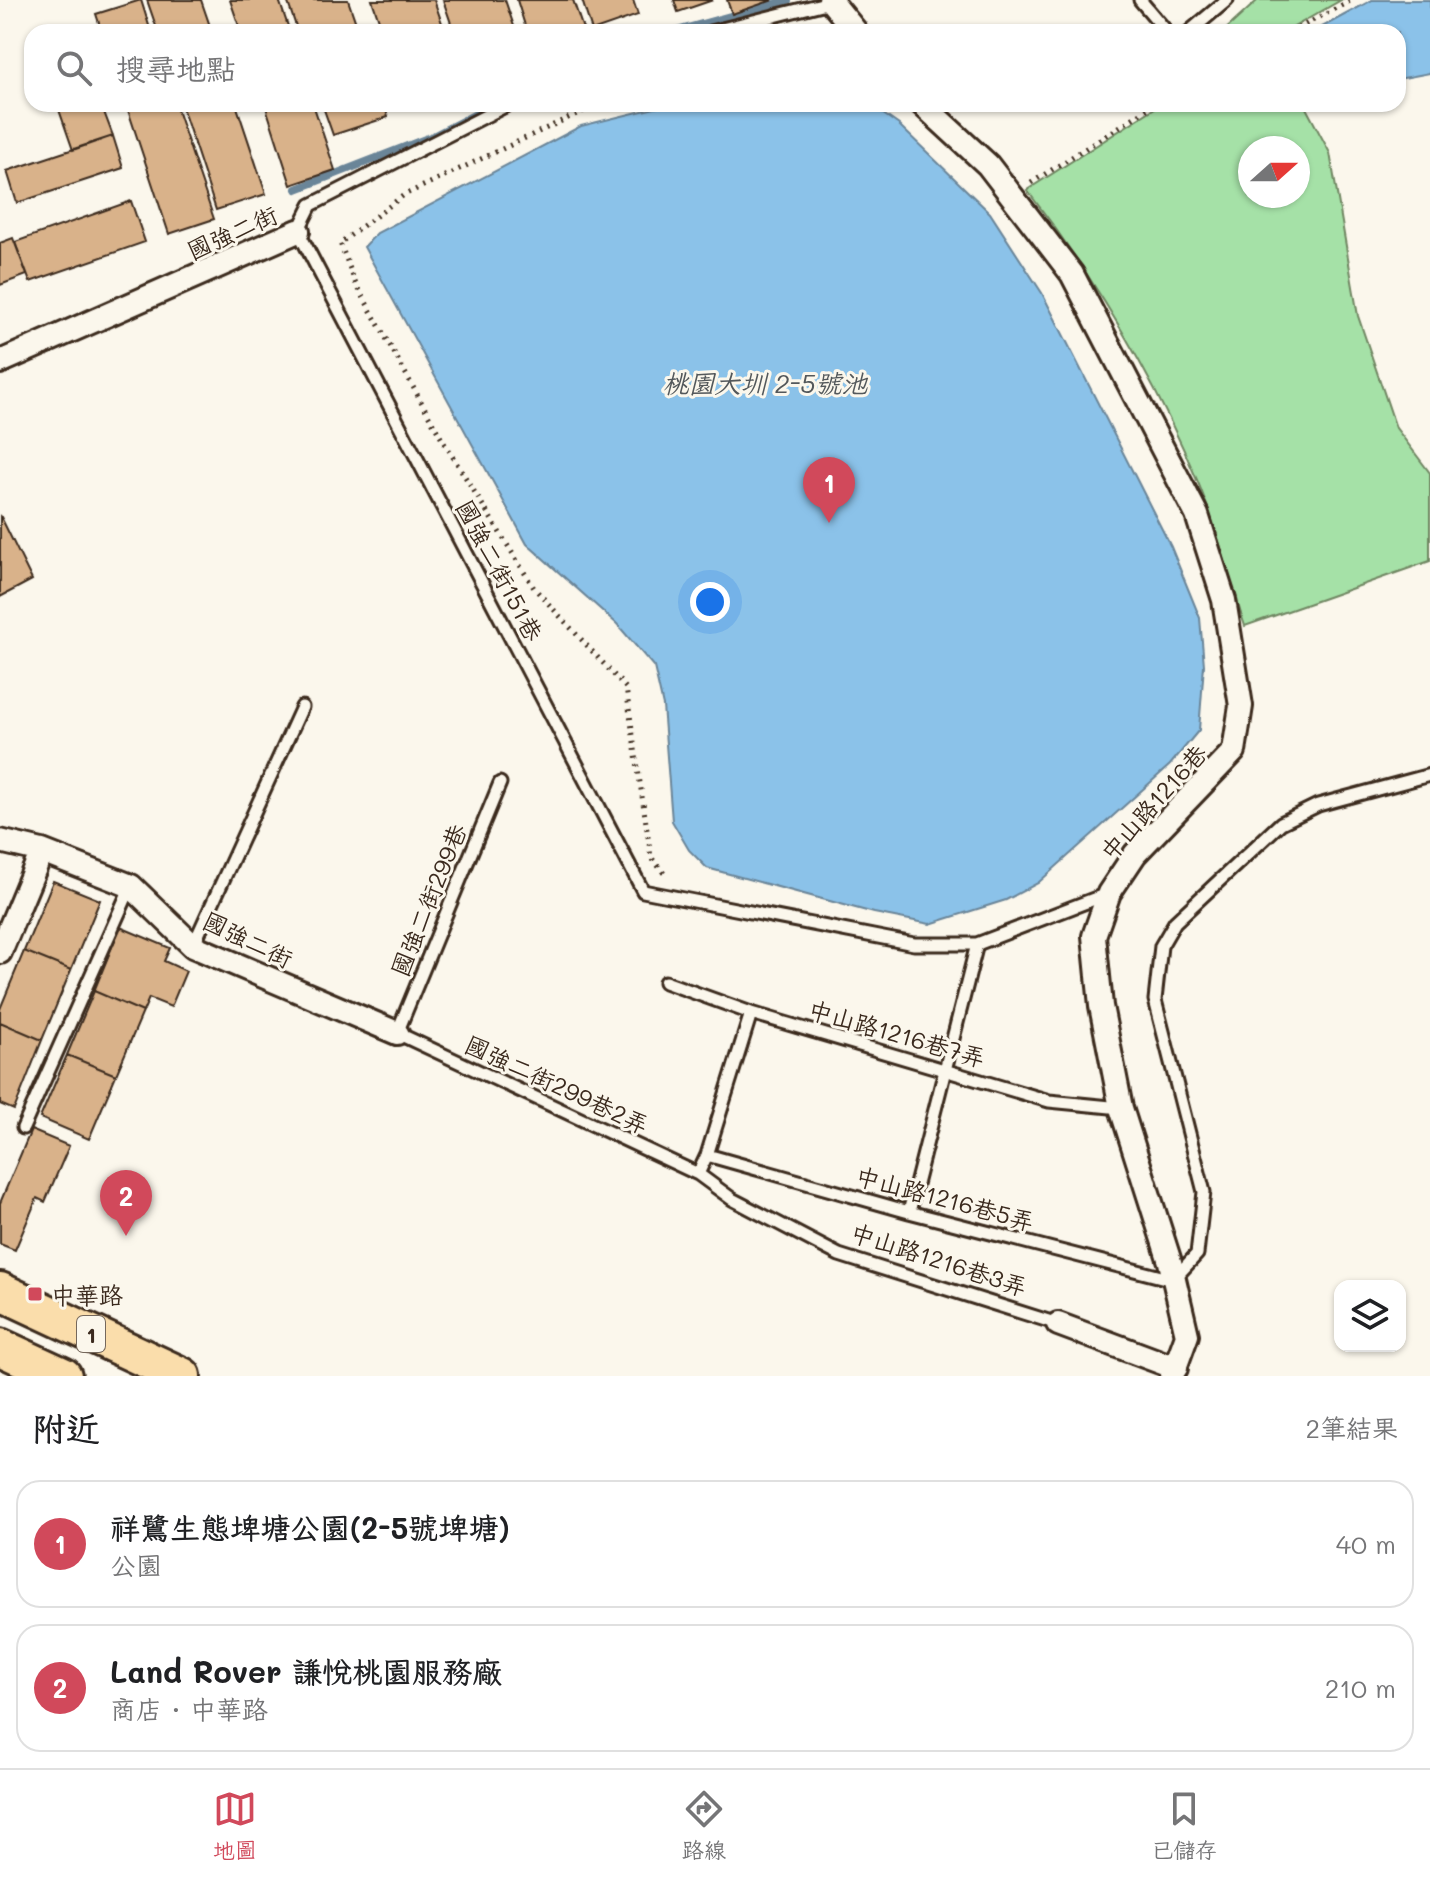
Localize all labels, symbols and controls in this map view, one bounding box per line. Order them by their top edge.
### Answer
search box [24,24,1406,112]
icon: search [52,46,96,90]
text: 搜尋地點 [116,48,236,88]
north arrow [1238,136,1310,208]
street label: 國強二街 [182,198,282,266]
water label: 桃園大圳 2-5號池 [663,366,868,400]
pin: 1 [803,457,855,523]
street label: 國強二街151巷 [450,494,550,646]
your location [690,582,730,622]
street label: 中山路1216巷 [1093,738,1213,866]
street label: 國強二街299巷 [383,819,473,981]
street label: 國強二街 [198,904,298,974]
street label: 中山路1216巷7弄 [805,993,989,1073]
street label: 國強二街299巷2弄 [460,1028,654,1140]
street label: 中山路1216巷5弄 [852,1159,1038,1237]
pin: 2 [100,1170,152,1236]
street label: 中山路1216巷3弄 [847,1216,1031,1302]
place label: 中華路 [51,1279,123,1310]
map controls [1334,1280,1406,1352]
button: layers [1334,1280,1406,1352]
marker: 中華路 [26,1285,44,1303]
road number: 1 [77,1316,105,1352]
text: 附近 [32,1405,100,1450]
text: 2筆結果 [1306,1411,1398,1445]
text: 祥鷺生態埤塘公園(2-5號埤塘) [110,1507,510,1547]
text: 1 [54,1527,66,1561]
text: 40 m [1336,1527,1396,1561]
text: 公園 [110,1548,162,1582]
text: Land Rover 謙悅桃園服務廠 [110,1651,502,1691]
text: 2 [53,1671,67,1705]
text: 210 m [1325,1671,1396,1705]
text: 商店 · 中華路 [110,1692,268,1726]
tab: 地圖 [213,1787,257,1864]
tab: 路線 [682,1787,726,1864]
tab: 已儲存 [1151,1787,1217,1864]

